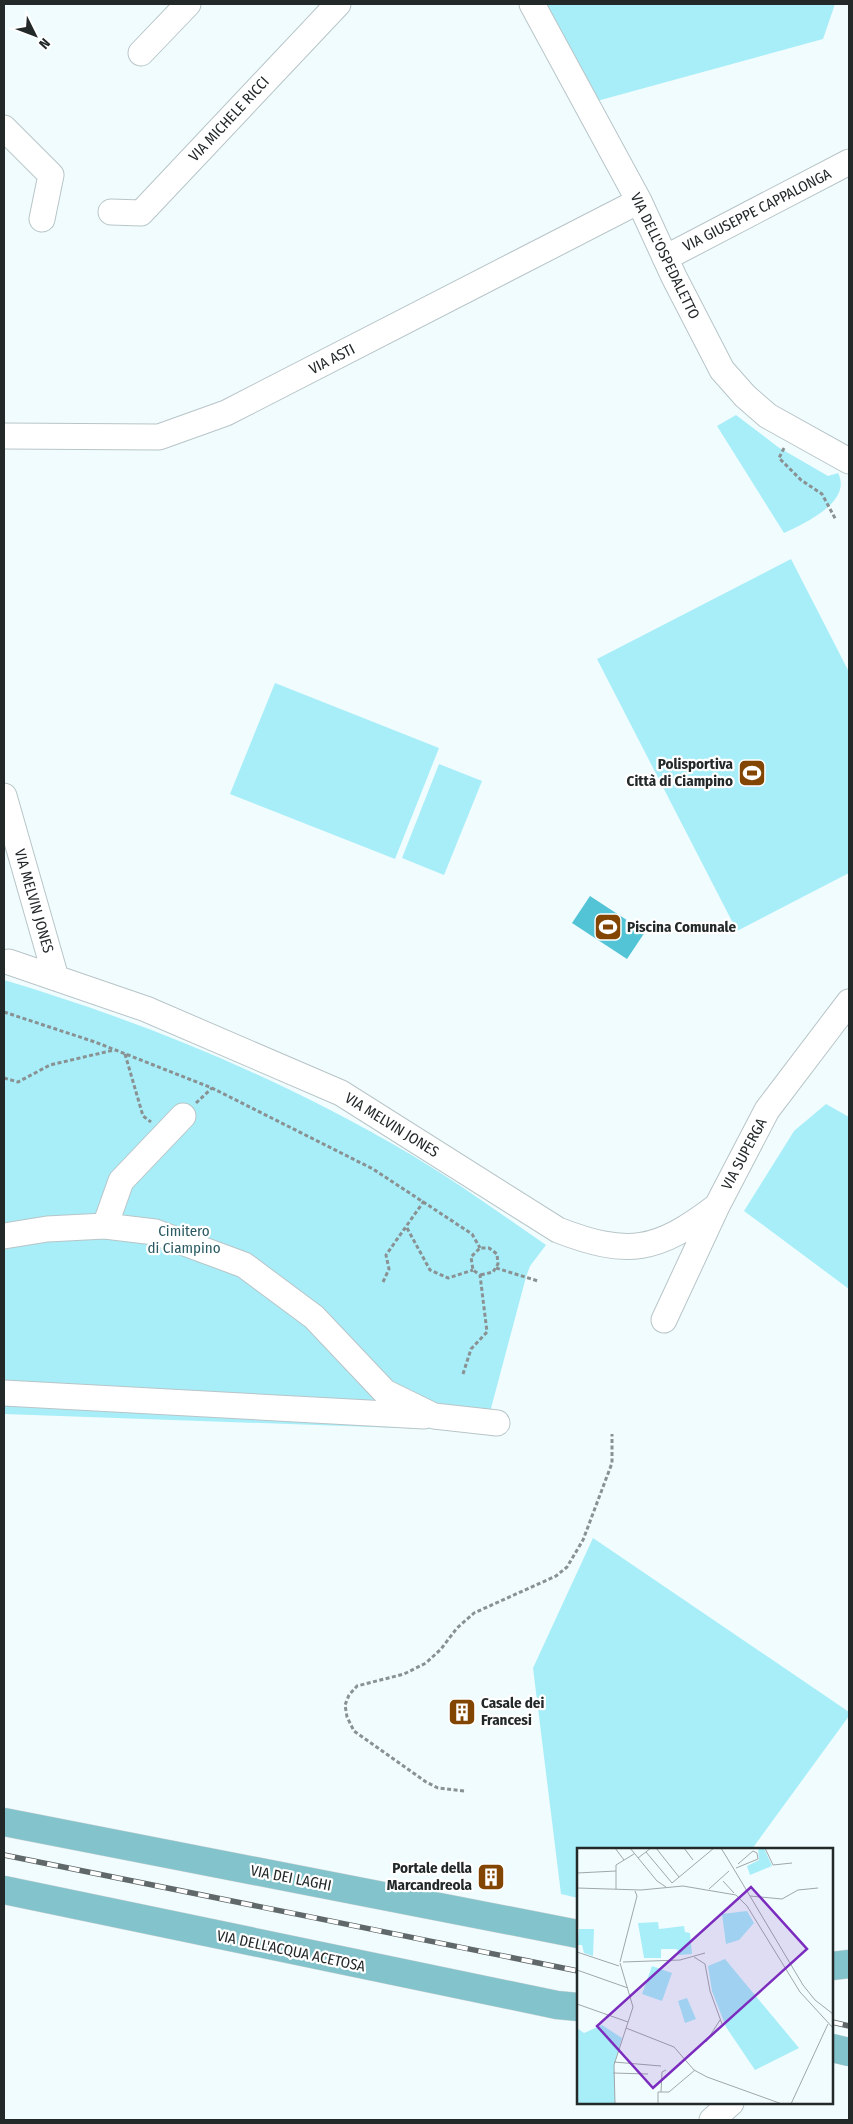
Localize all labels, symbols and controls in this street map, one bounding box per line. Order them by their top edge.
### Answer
north arrow [10,10,60,60]
text: N [35,35,53,52]
street label: VIA MICHELE RICCI [185,73,273,165]
street label: VIA GIUSEPPE CAPPALONGA [680,165,834,255]
street label: VIA DELL'OSPEDALETTO [627,190,703,322]
street label: VIA ASTI [306,340,358,378]
place label: Polisportiva Città di Ciampino [627,755,734,790]
sports icon: Polisportiva Città di Ciampino [737,758,767,788]
street label: VIA MELVIN JONES [11,847,57,955]
sports icon: Piscina Comunale [593,912,623,942]
place label: Piscina Comunale [627,918,736,936]
street label: VIA MELVIN JONES [342,1089,442,1161]
street label: VIA SUPERGA [718,1115,770,1193]
park label: Cimitero di Ciampino [147,1222,221,1257]
place label: Casale dei Francesi [481,1694,544,1729]
building icon: Casale dei Francesi [447,1697,477,1727]
inset map [577,1848,833,2104]
place label: Portale della Marcandreola [387,1859,473,1894]
street label: VIA DEI LAGHI [249,1861,333,1895]
building icon: Portale della Marcandreola [476,1862,506,1892]
street label: VIA DELL'ACQUA ACETOSA [215,1926,367,1976]

